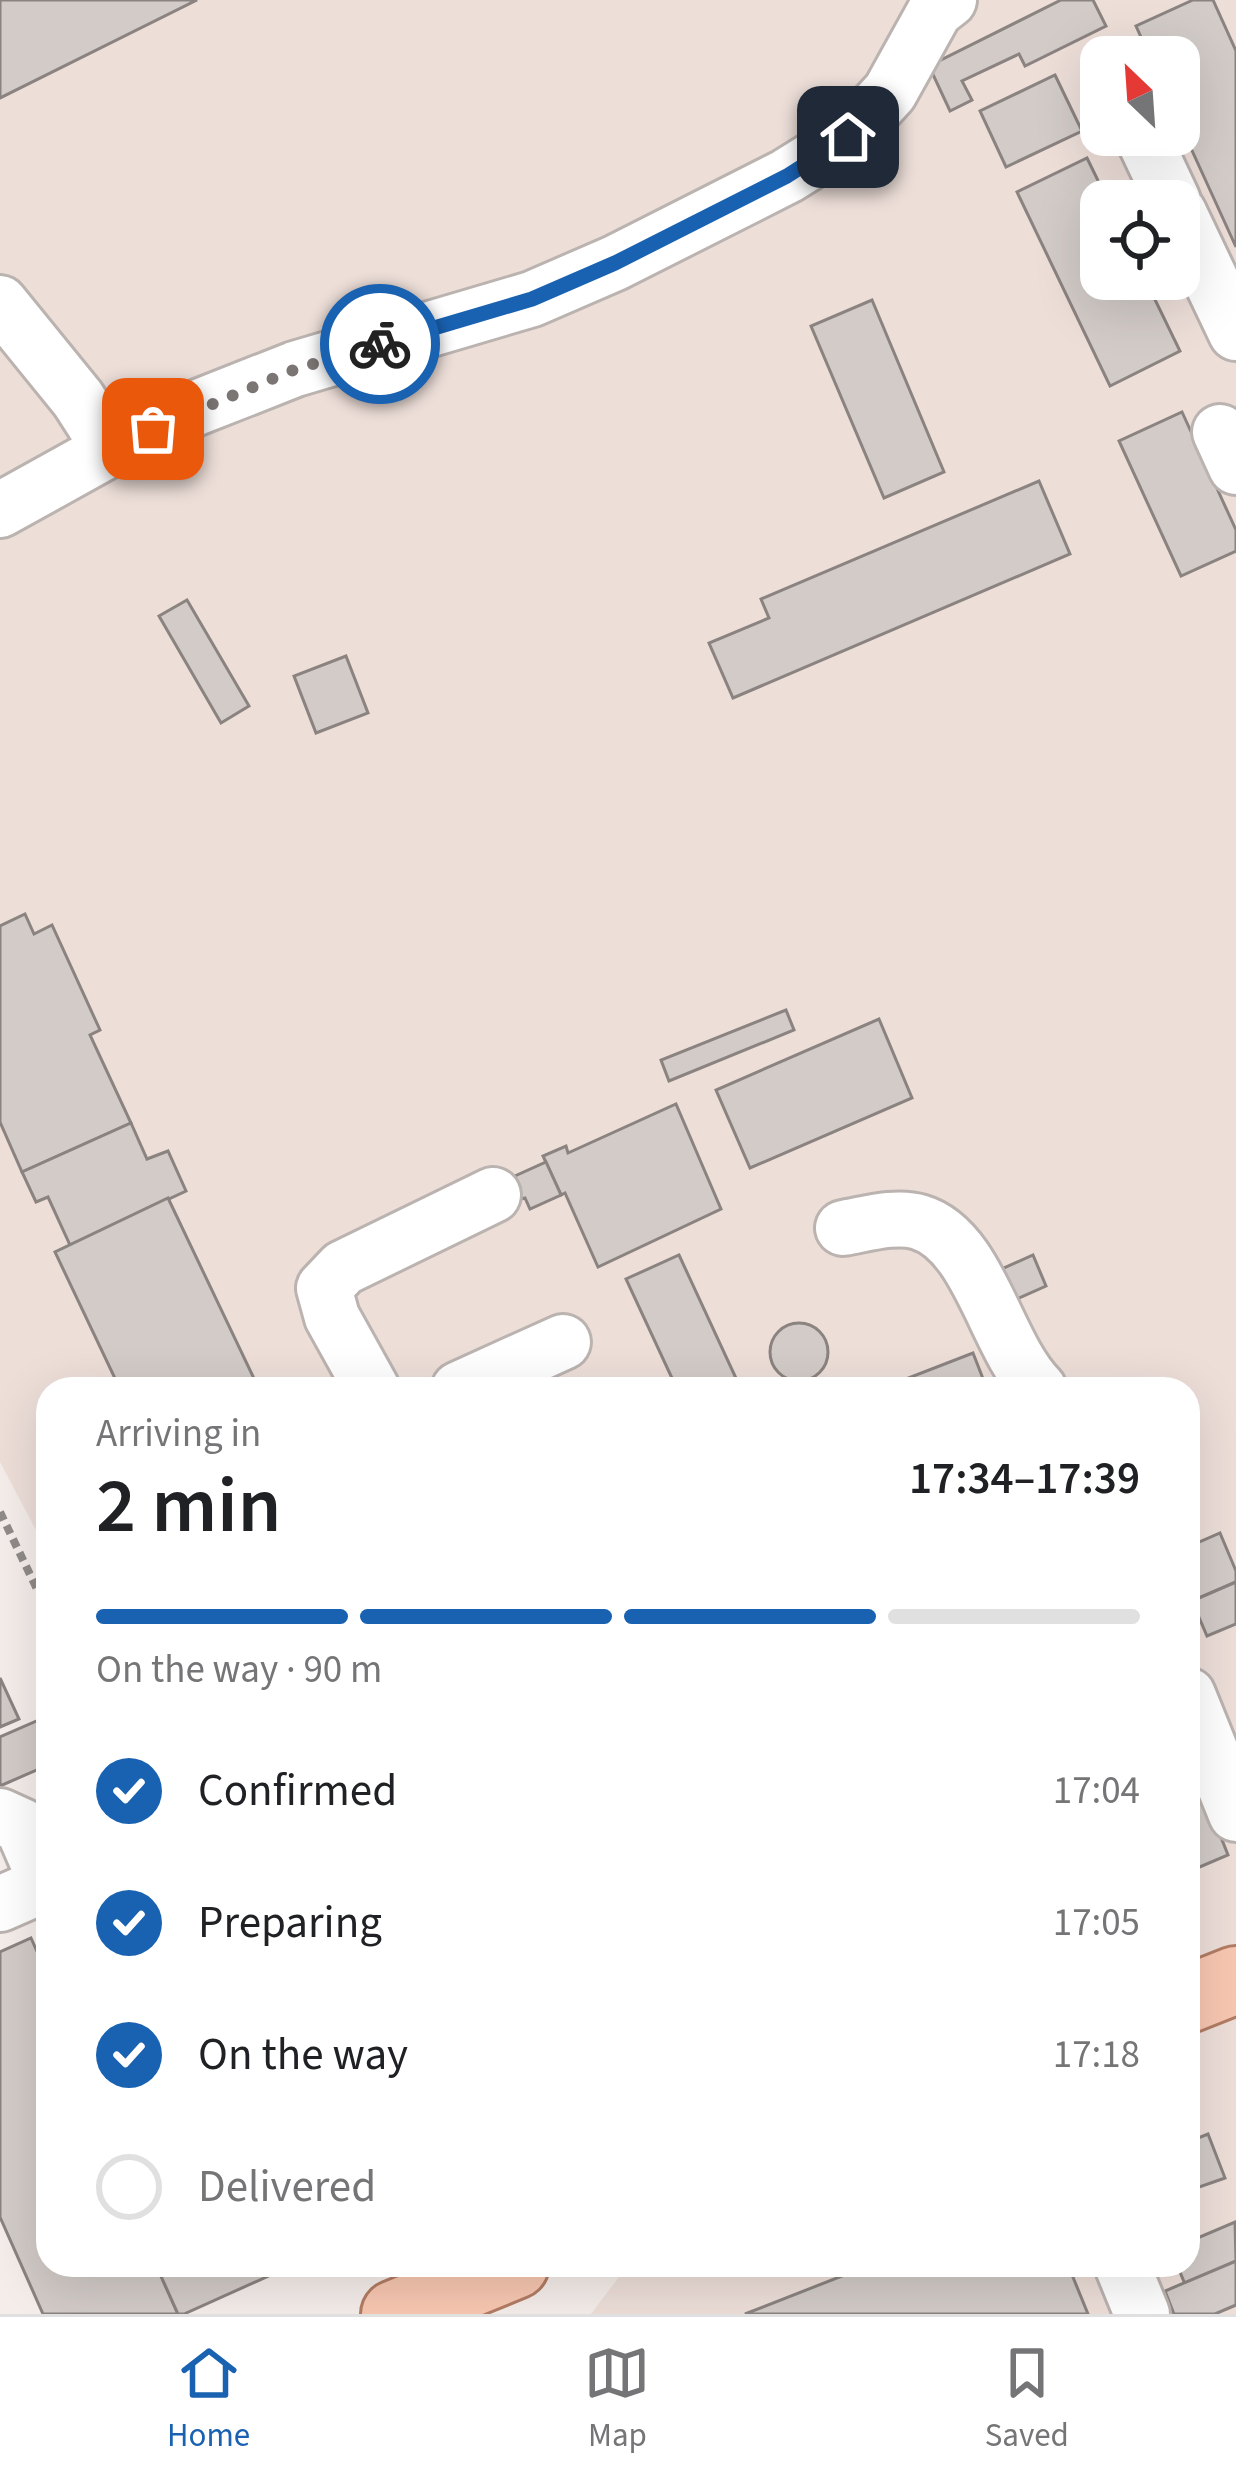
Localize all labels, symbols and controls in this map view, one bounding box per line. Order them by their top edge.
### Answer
north arrow [1080,36,1200,156]
map controls [1080,36,1200,300]
pin [797,86,899,188]
icon: home [815,104,881,170]
button: locate [1080,180,1200,300]
courier [320,284,440,404]
icon: bike [347,311,413,377]
pin [102,378,204,480]
icon: bag [120,396,186,462]
text: Arriving in [96,1406,261,1462]
text: 17:34–17:39 [909,1447,1140,1511]
text: 2 min [96,1451,281,1562]
text: On the way · 90 m [96,1642,382,1698]
icon: check [96,1758,162,1824]
text: Confirmed [198,1759,397,1823]
text: 17:04 [1053,1763,1140,1819]
icon: check [96,1890,162,1956]
text: Preparing [198,1891,382,1955]
text: 17:05 [1053,1895,1140,1951]
icon: check [96,2022,162,2088]
text: On the way [198,2023,408,2087]
text: 17:18 [1053,2027,1140,2083]
text: Delivered [198,2155,376,2219]
tab: Home [167,2340,250,2459]
tab: Map [584,2340,650,2459]
tab: Saved [985,2340,1069,2459]

